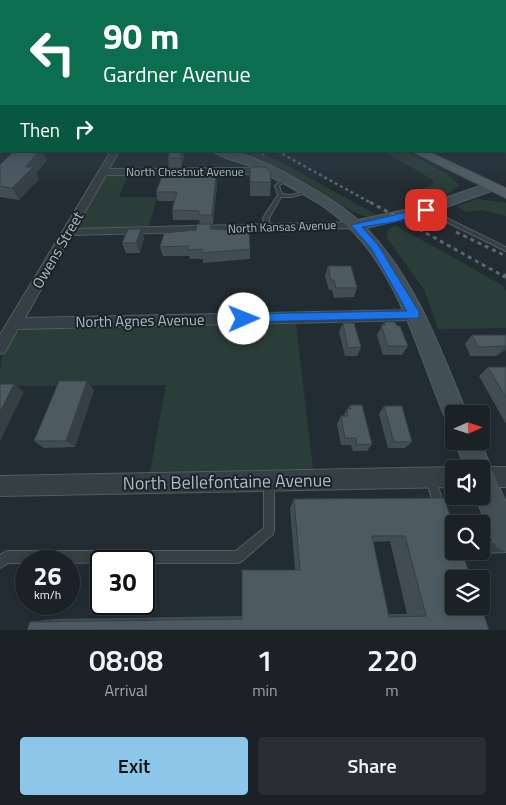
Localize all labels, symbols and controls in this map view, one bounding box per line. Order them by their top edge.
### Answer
text: 90 m [103,9,179,63]
icon: left [20,20,85,85]
text: Gardner Avenue [103,57,251,91]
text: Then [20,115,60,144]
icon: right [70,115,98,143]
street label: North Chestnut Avenue [126,162,244,181]
pin [405,189,447,231]
icon: arrive [412,196,440,224]
street label: Owens Street [26,206,89,293]
street label: North Kansas Avenue [227,215,337,238]
position arrow [217,292,269,344]
street label: North Agnes Avenue [75,308,205,333]
north arrow [445,405,490,450]
map controls [445,405,490,615]
button: sound [445,460,490,505]
street label: North Bellefontaine Avenue [122,466,331,497]
button: search [445,515,490,560]
speed limit sign: 30 [90,550,155,615]
text: 26 [33,557,62,595]
button: layers [445,570,490,615]
text: km/h [34,585,61,604]
text: 08:08 [89,637,163,683]
text: 1 [257,637,273,683]
text: 220 [367,637,417,683]
text: Arrival [104,678,148,702]
text: min [252,678,278,702]
text: m [385,678,399,702]
button: Exit [20,737,248,795]
button: Share [258,737,486,795]

